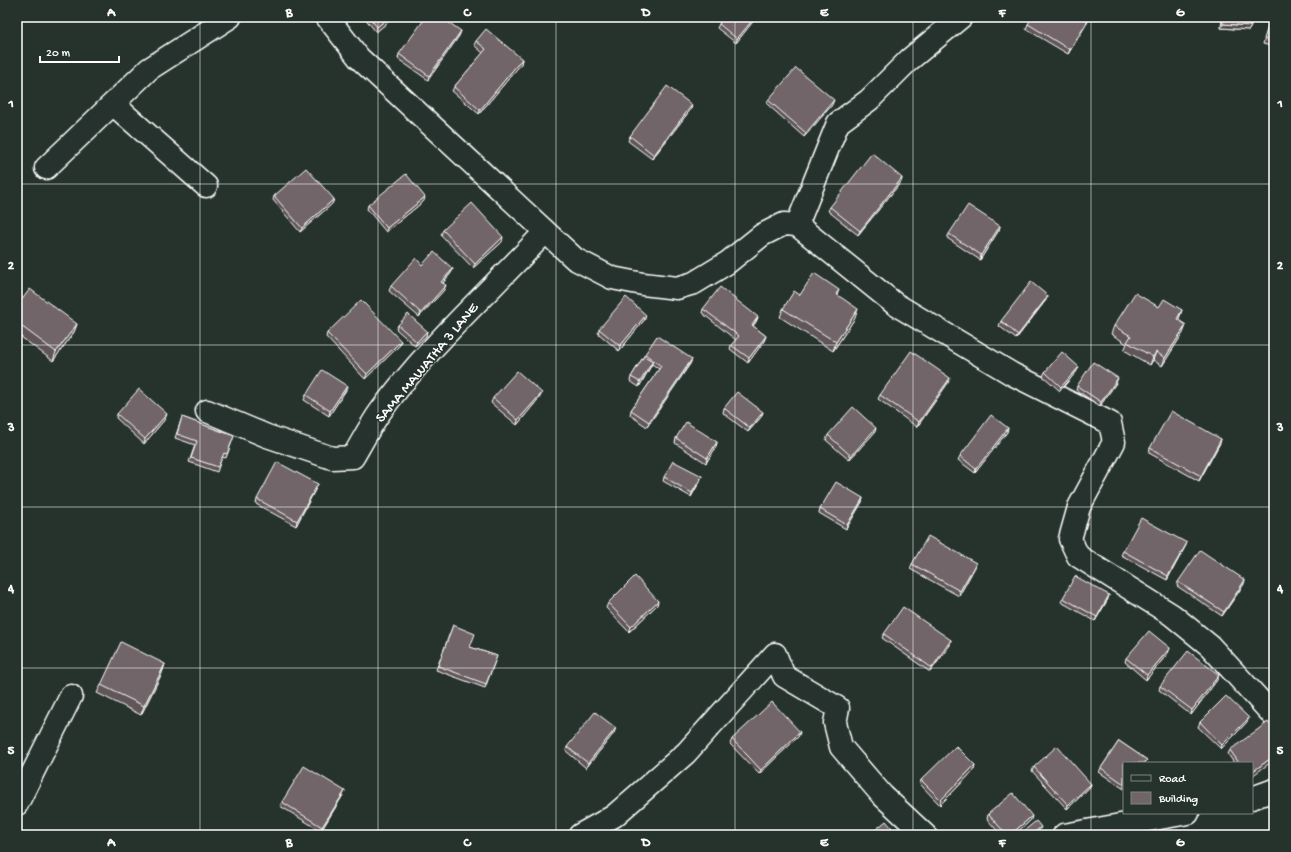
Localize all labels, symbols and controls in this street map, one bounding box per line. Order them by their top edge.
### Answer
text: A [106,6,116,21]
text: B [285,6,294,21]
text: C [462,6,472,21]
text: D [641,6,651,21]
text: E [820,6,829,21]
text: F [998,6,1007,21]
text: G [1176,6,1185,21]
scale bar [40,38,119,64]
text: 20 m [46,47,71,61]
text: 1 [7,97,14,112]
text: 1 [1276,97,1283,112]
text: 2 [8,259,15,274]
text: 2 [1277,259,1284,274]
street label: SAMA MAWATHA 3 LANE [372,299,483,427]
text: 3 [7,421,15,436]
text: 3 [1276,421,1284,436]
text: 4 [7,582,15,597]
text: 4 [1276,582,1284,597]
text: 5 [8,744,15,759]
text: 5 [1277,744,1284,759]
legend [1123,762,1253,814]
text: Road [1159,773,1186,787]
text: Building [1158,793,1198,807]
text: A [106,836,116,851]
text: B [285,836,294,851]
text: C [462,836,472,851]
text: D [641,836,651,851]
text: E [820,836,829,851]
text: F [998,836,1007,851]
text: G [1176,836,1185,851]

